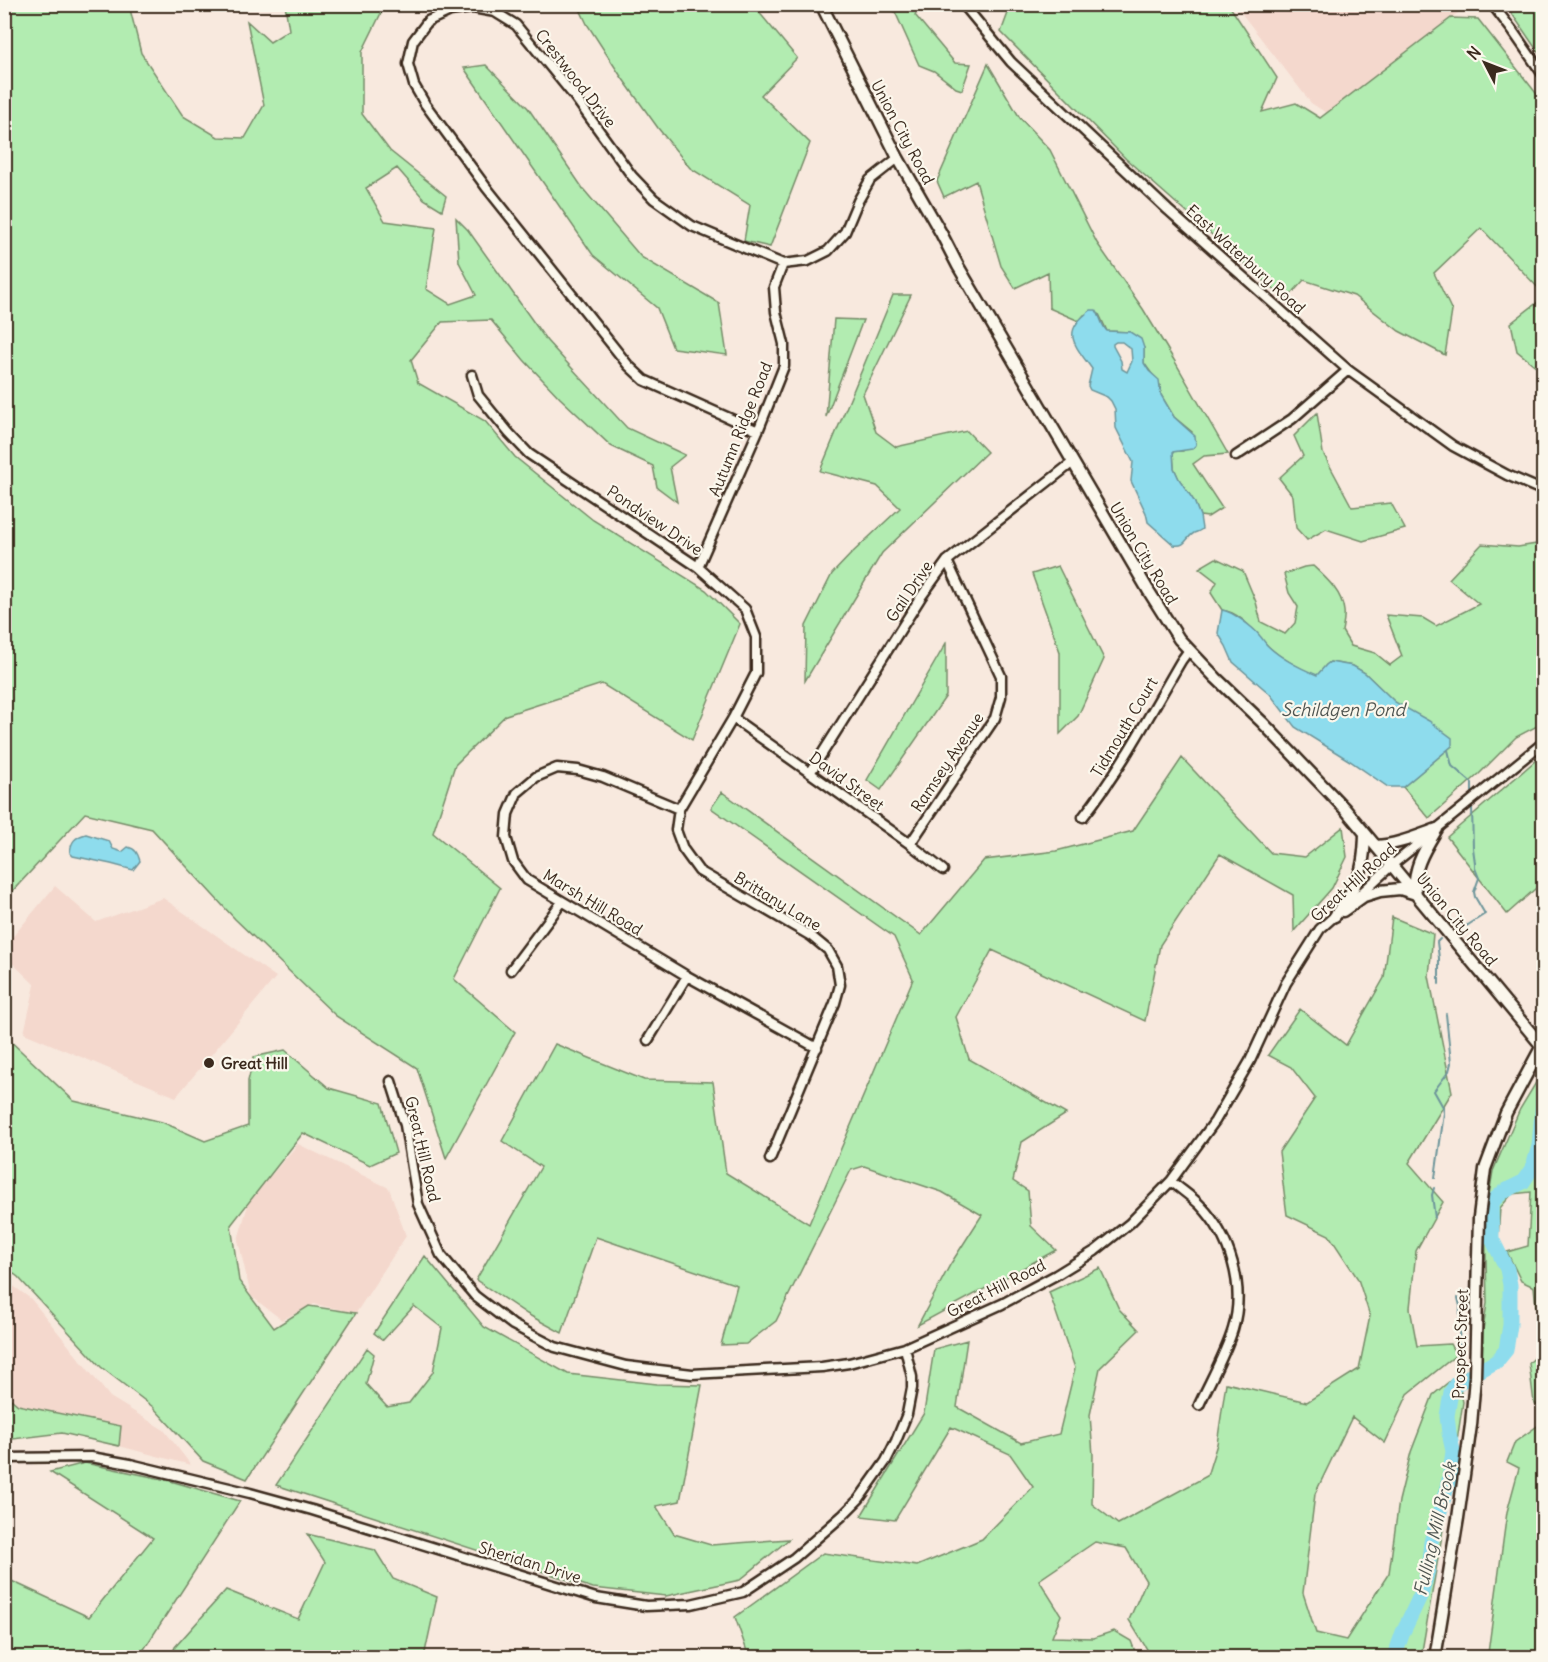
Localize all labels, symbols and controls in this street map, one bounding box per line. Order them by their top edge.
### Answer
street label: Crestwood Drive [531,25,621,131]
north arrow [1455,33,1515,93]
text: N [1463,42,1485,64]
street label: Union City Road [867,76,939,188]
street label: East Waterbury Road [1182,200,1310,318]
street label: Autumn Ridge Road [704,359,776,499]
street label: Pondview Drive [603,481,707,559]
street label: Union City Road [1106,498,1182,608]
street label: Gail Drive [881,557,937,625]
street label: Tidmouth Court [1086,673,1162,780]
water label: Schildgen Pond [1281,698,1408,721]
street label: Ramsey Avenue [906,708,988,816]
street label: David Street [806,747,889,815]
street label: Great Hill Road [1306,838,1400,926]
street label: Marsh Hill Road [540,864,646,940]
street label: Brittany Lane [731,867,825,935]
street label: Union City Road [1412,868,1502,970]
place label: Great Hill [221,1053,288,1073]
marker: Great Hill [202,1056,216,1070]
street label: Great Hill Road [401,1094,445,1204]
street label: Great Hill Road [943,1255,1049,1321]
street label: Prospect Street [1448,1288,1472,1399]
water label: Fulling Mill Brook [1408,1458,1462,1598]
street label: Sheridan Drive [476,1537,584,1587]

